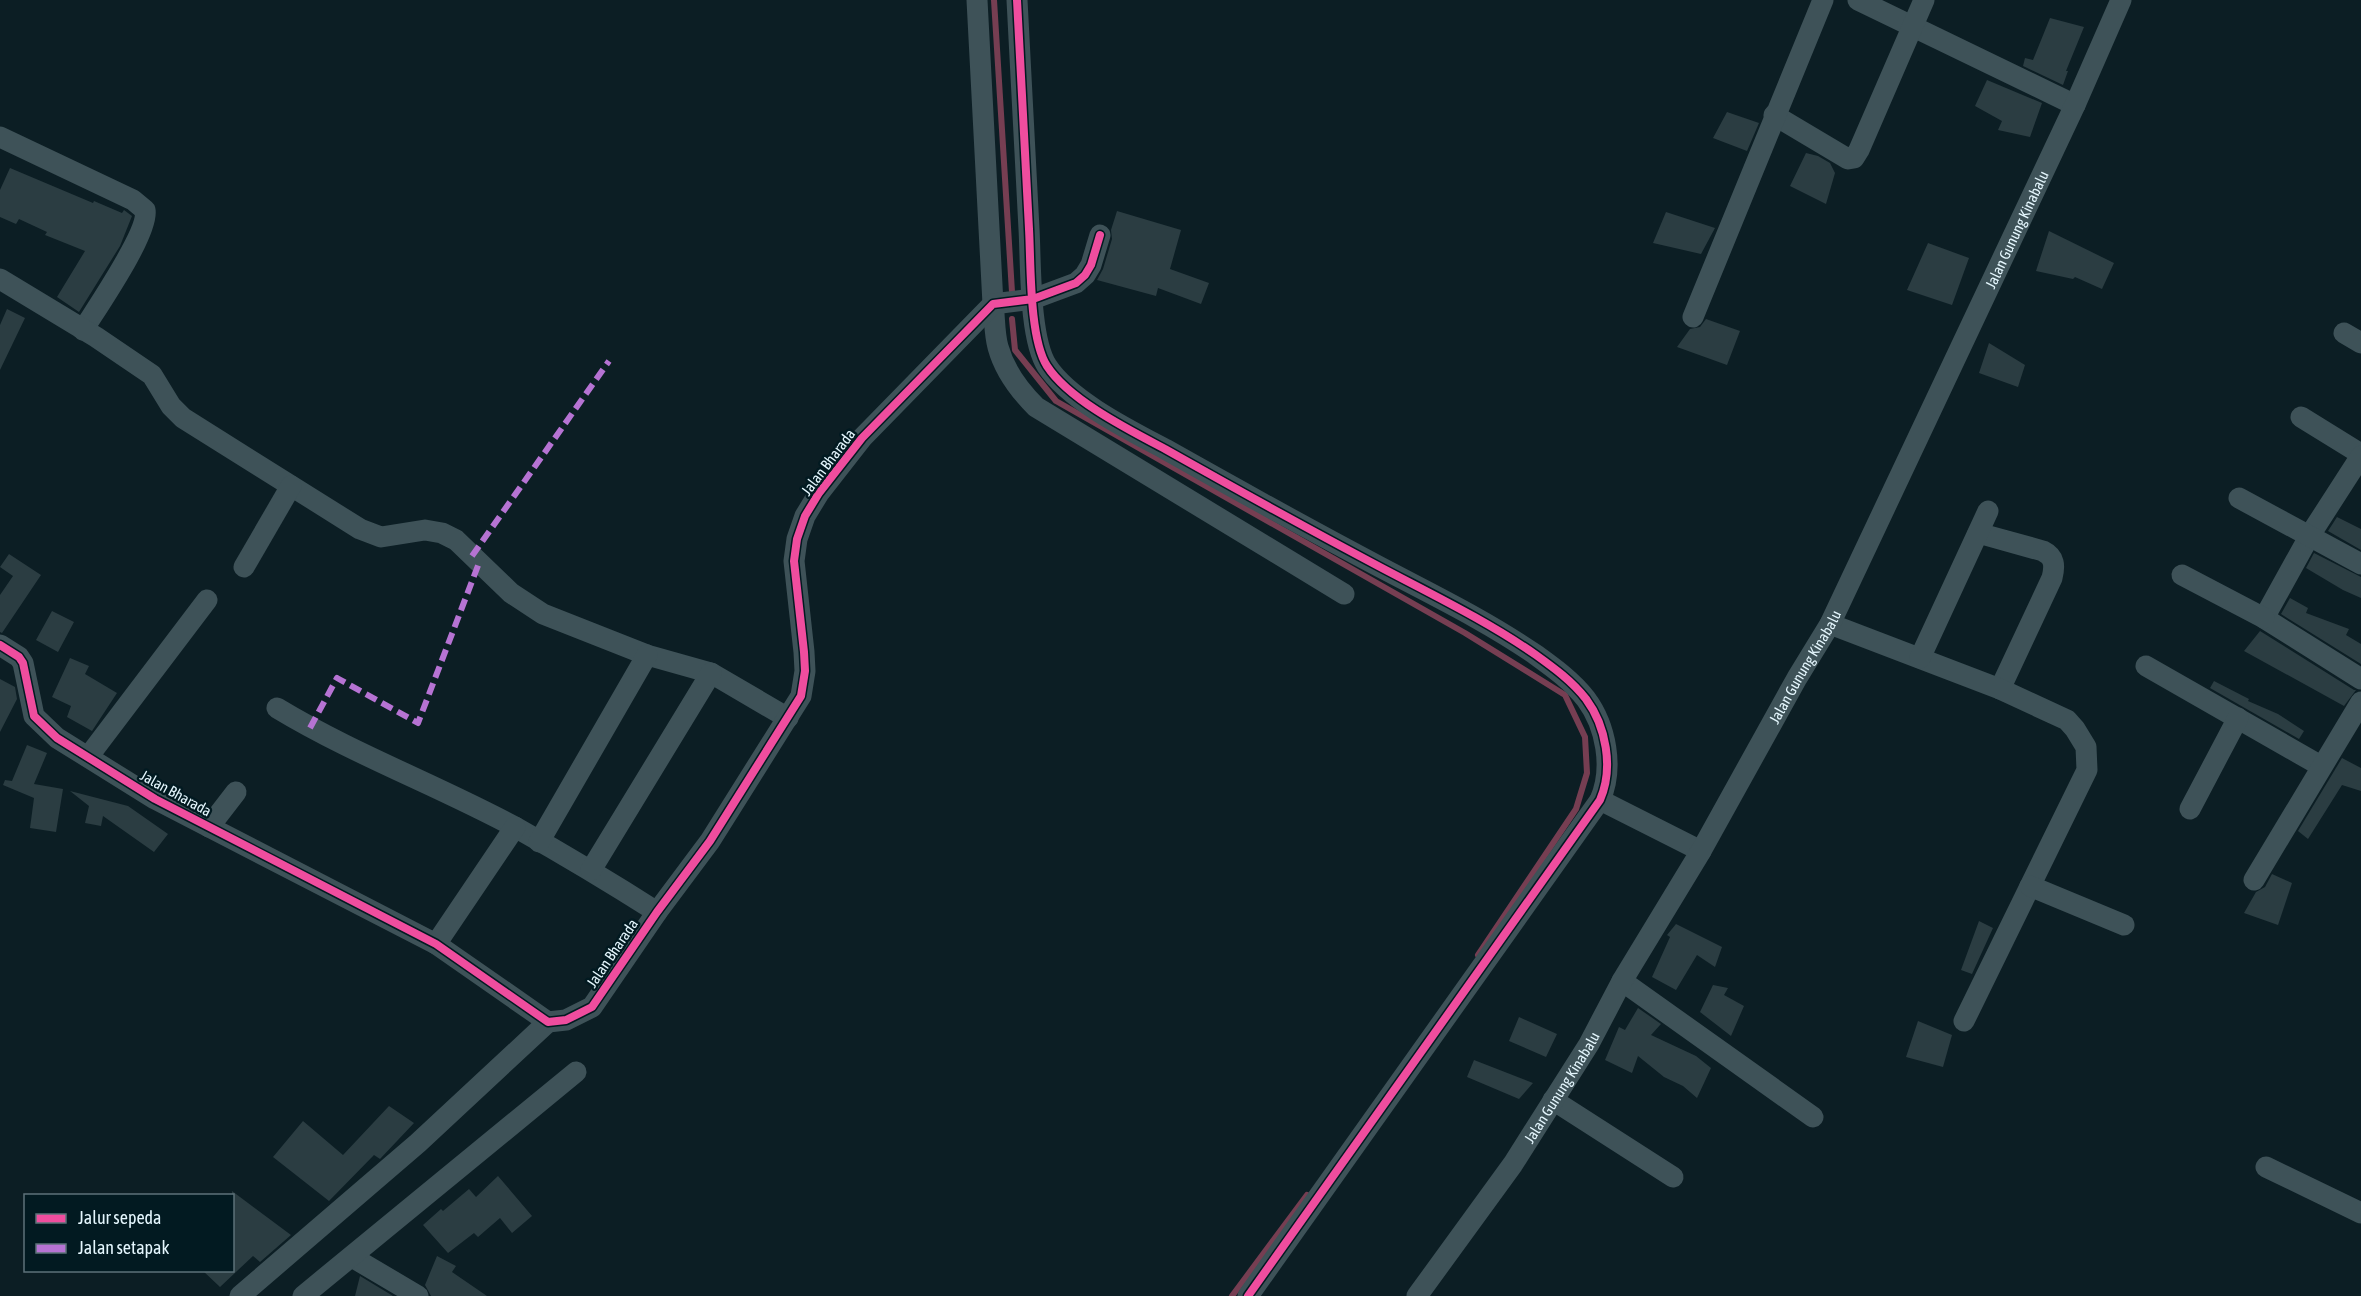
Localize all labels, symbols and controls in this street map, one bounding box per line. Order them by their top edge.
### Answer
street label: Jalan Gunung Kinabalu [1981,168,2051,291]
street label: Jalan Bharada [798,425,858,499]
street label: Jalan Gunung Kinabalu [1765,607,1844,726]
street label: Jalan Bharada [138,767,215,819]
street label: Jalan Bharada [583,916,641,990]
street label: Jalan Gunung Kinabalu [1520,1029,1602,1146]
legend [24,1194,234,1272]
text: Jalur sepeda [78,1207,161,1228]
text: Jalan setapak [78,1237,169,1258]

